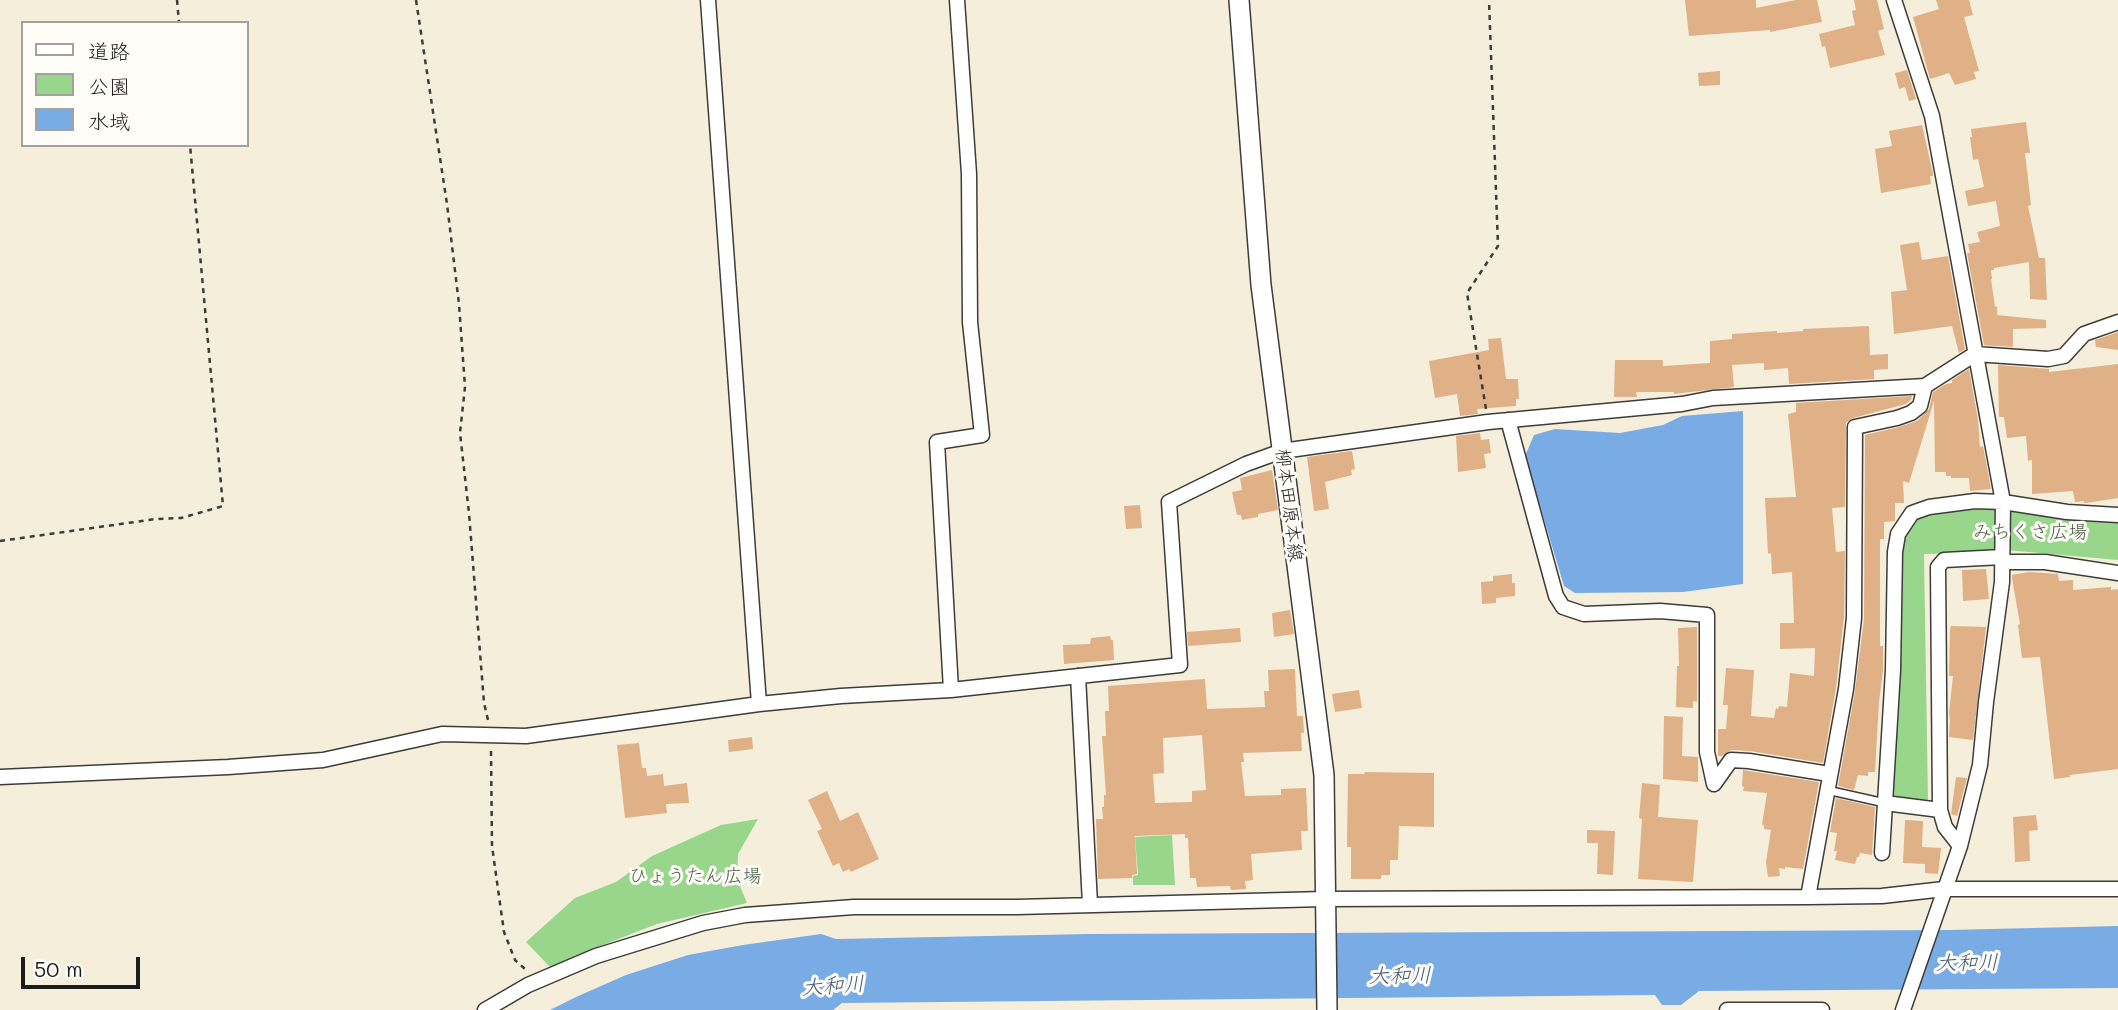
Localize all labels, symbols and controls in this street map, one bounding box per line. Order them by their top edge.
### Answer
legend [21,21,248,147]
text: 道路 [88,37,130,64]
text: 公園 [88,72,130,99]
text: 水域 [88,107,130,134]
street label: 柳本田原本線 [1271,447,1307,563]
park label: みちくさ広場 [1973,521,2087,543]
park label: ひょうたん広場 [629,865,761,887]
scale bar [24,944,144,988]
water label: 大和川 [1935,950,1999,976]
text: 50 m [34,955,83,982]
water label: 大和川 [1368,963,1432,989]
water label: 大和川 [801,971,865,1001]

